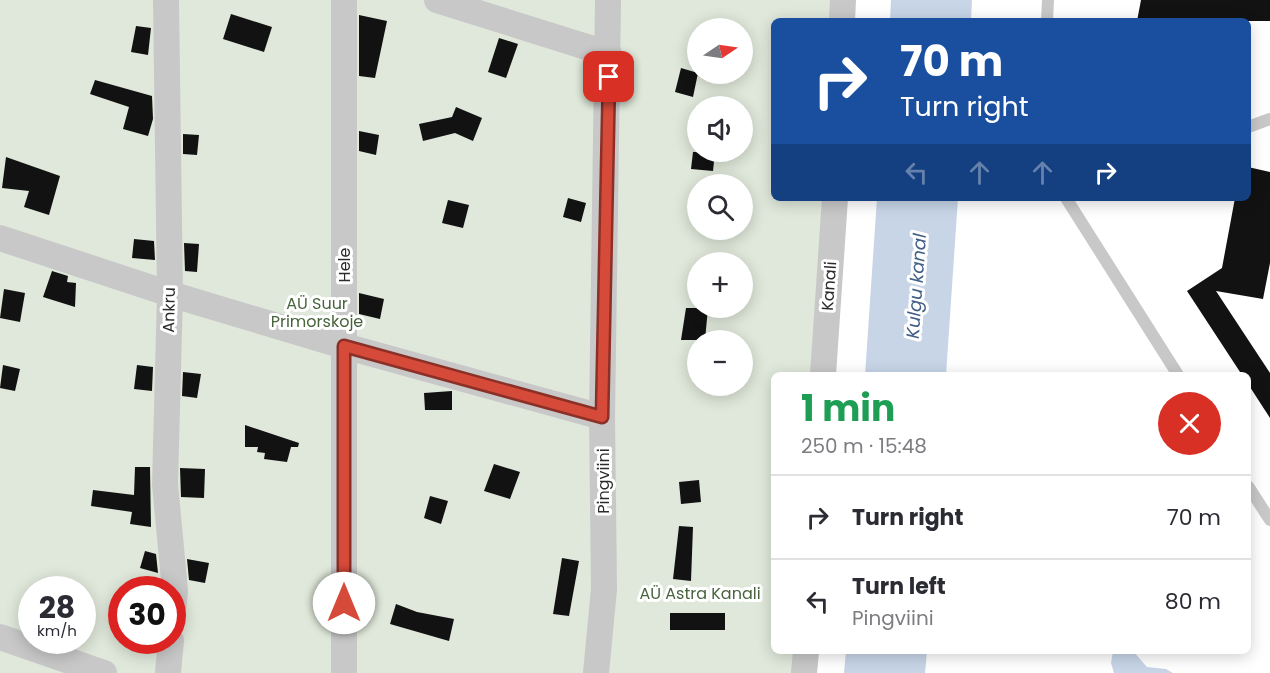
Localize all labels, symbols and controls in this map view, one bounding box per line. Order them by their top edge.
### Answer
north arrow [687,18,753,84]
map controls [687,18,753,396]
text: 70 m [900,32,1003,91]
icon: right [801,42,879,120]
pin [583,51,634,102]
icon: arrive [592,60,625,93]
text: Turn right [900,88,1029,125]
button: sound [687,96,753,162]
icon: left [900,156,933,189]
icon: ahead [963,156,996,189]
icon: ahead [1026,156,1059,189]
icon: right [1089,156,1122,189]
button: search [687,174,753,240]
water label: Kulgu kanal [900,232,932,339]
street label: Hele [333,248,356,282]
button: + [687,252,753,318]
street label: Kanali [816,261,842,311]
street label: Ankru [157,287,181,333]
park label: AÜ Suur Primorskoje [271,292,363,333]
button: − [687,330,753,396]
text: 1 min [801,383,895,434]
button: close [1158,392,1221,455]
text: 250 m · 15:48 [801,432,927,460]
street label: Pingviini [592,448,615,514]
icon: right [801,501,834,534]
text: Turn right [852,502,963,533]
text: 70 m [1167,502,1221,533]
position arrow [312,571,376,635]
text: Turn left [852,571,946,602]
speed limit sign: 30 [108,576,186,654]
park label: AÜ Astra Kanali [639,582,761,605]
icon: left [801,585,834,618]
text: 28 [39,586,75,629]
text: 80 m [1165,586,1221,617]
text: Pingviini [852,604,934,632]
text: km/h [37,620,77,641]

